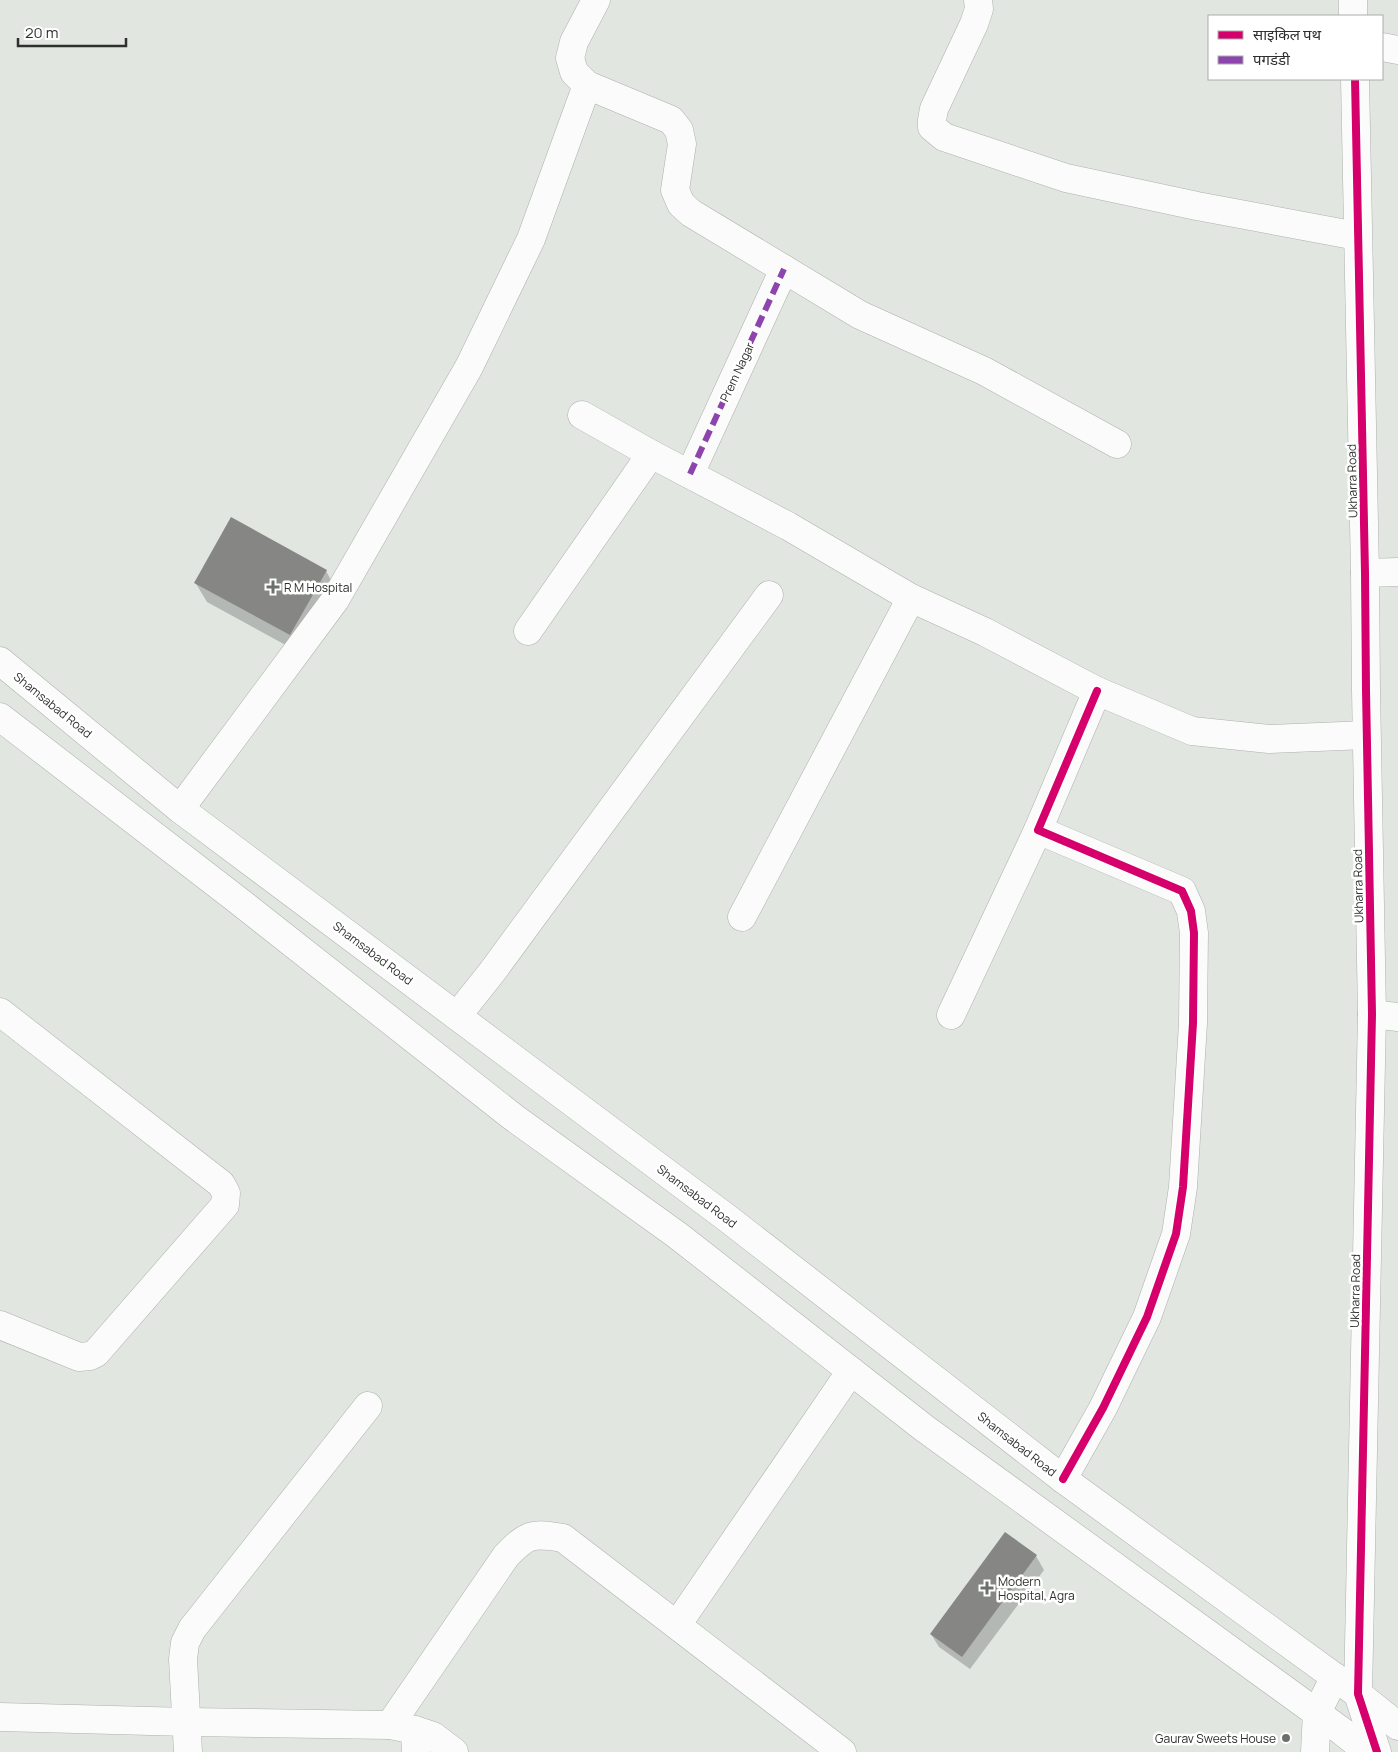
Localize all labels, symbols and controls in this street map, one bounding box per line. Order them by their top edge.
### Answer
scale bar [18,15,125,47]
legend [1208,15,1383,80]
text: 20 m [25,22,58,43]
text: साइकिल पथ [1253,24,1321,45]
text: पगडंडी [1253,49,1291,70]
street label: Prem Nagar [716,339,758,405]
street label: Ukharra Road [1343,444,1361,518]
place label: R M Hospital [284,579,352,596]
marker: R M Hospital [266,580,280,594]
street label: Shamsabad Road [10,668,96,742]
street label: Ukharra Road [1349,849,1367,923]
street label: Shamsabad Road [330,917,416,989]
street label: Shamsabad Road [654,1160,740,1232]
street label: Ukharra Road [1346,1254,1364,1328]
street label: Shamsabad Road [974,1408,1060,1480]
place label: Modern Hospital, Agra [998,1573,1075,1604]
marker: Modern Hospital, Agra [980,1581,994,1595]
place label: Gaurav Sweets House [1155,1730,1276,1747]
marker: Gaurav Sweets House [1280,1732,1292,1744]

